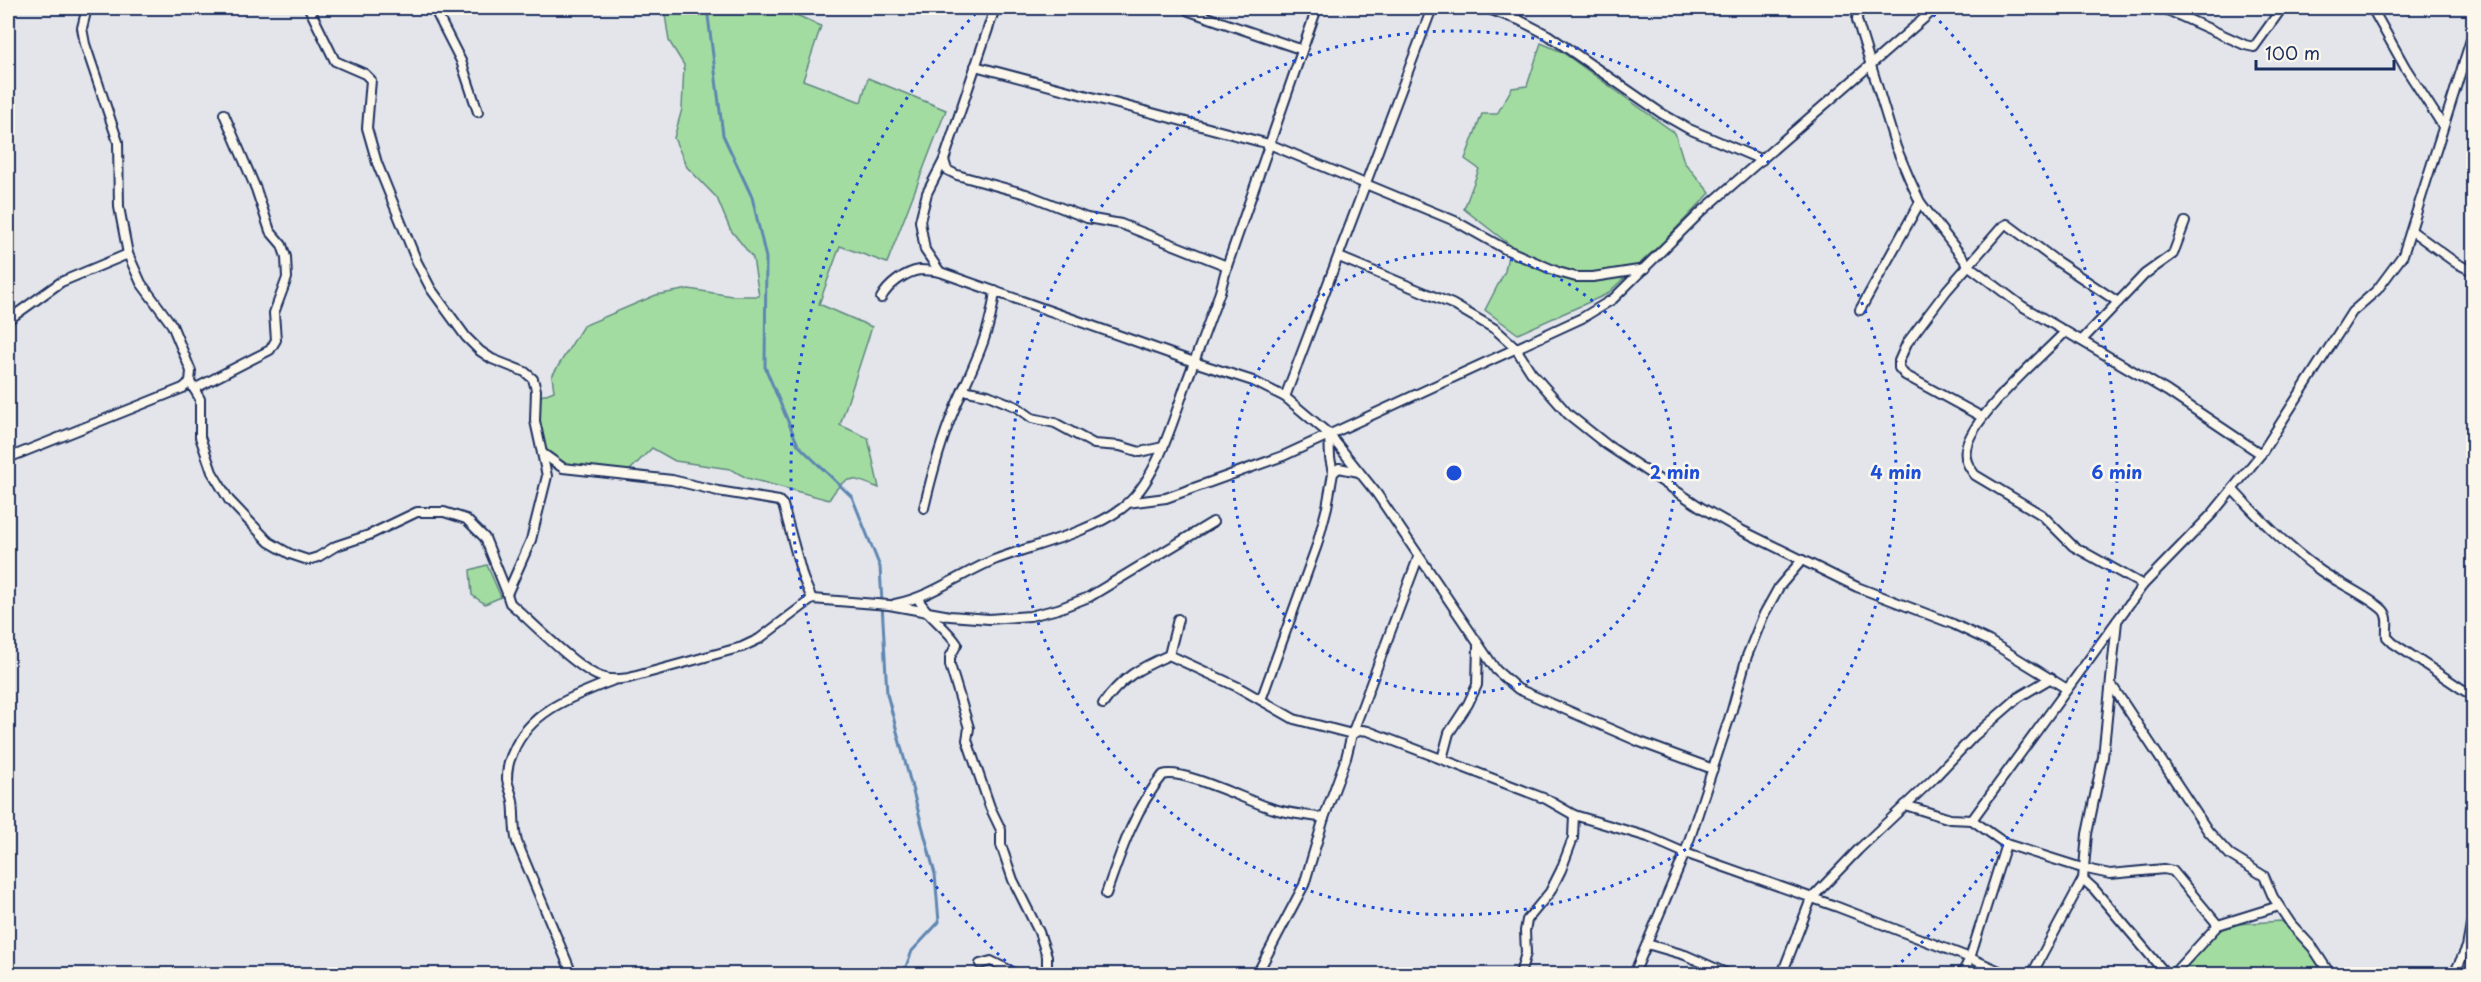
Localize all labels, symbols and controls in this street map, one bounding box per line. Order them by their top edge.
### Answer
scale bar [2256,33,2394,71]
text: 100 m [2265,39,2320,66]
text: 2 min [1650,458,1700,485]
text: 4 min [1870,458,1922,485]
text: 6 min [2092,458,2142,485]
centre of rings [1444,463,1464,483]

